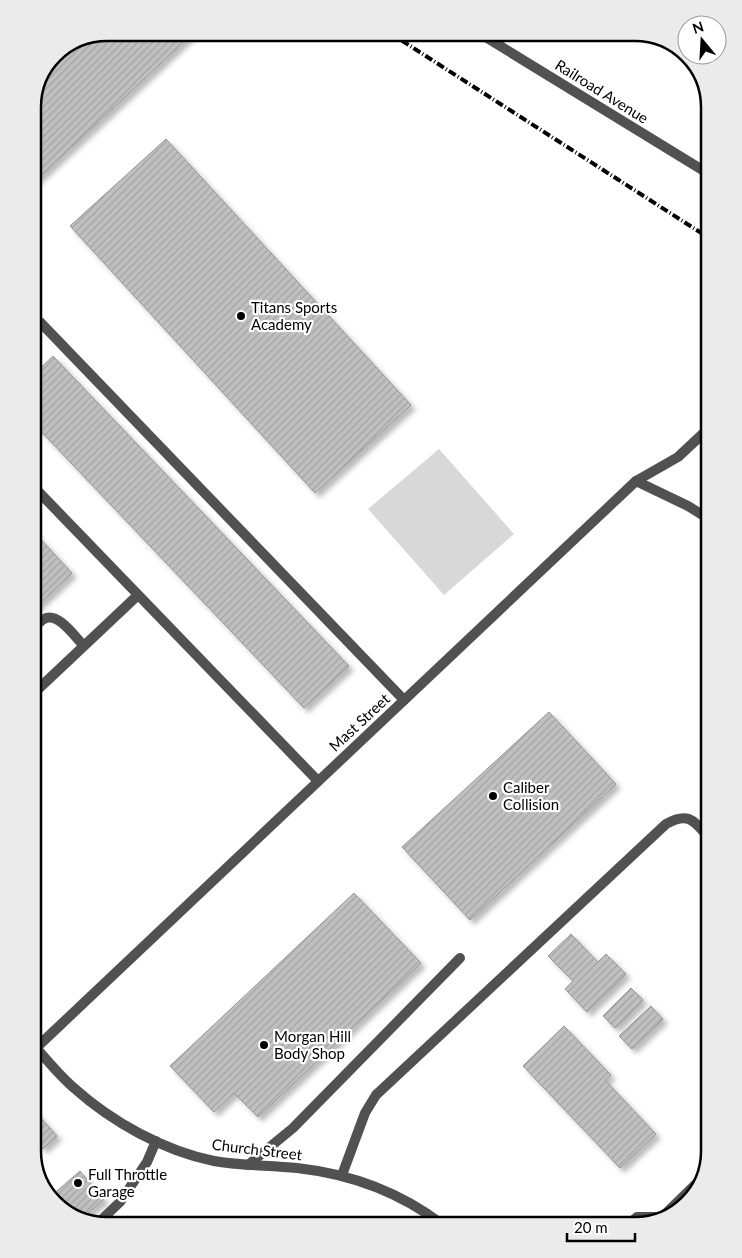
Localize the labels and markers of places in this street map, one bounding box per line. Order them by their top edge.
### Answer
place label: Titans Sports Academy [251,298,337,333]
marker: Titans Sports Academy [235,310,247,322]
place label: Caliber Collision [503,778,559,813]
marker: Caliber Collision [487,790,499,802]
place label: Morgan Hill Body Shop [274,1027,351,1062]
marker: Morgan Hill Body Shop [258,1039,270,1051]
place label: Full Throttle Garage [88,1165,167,1200]
marker: Full Throttle Garage [72,1177,84,1189]

